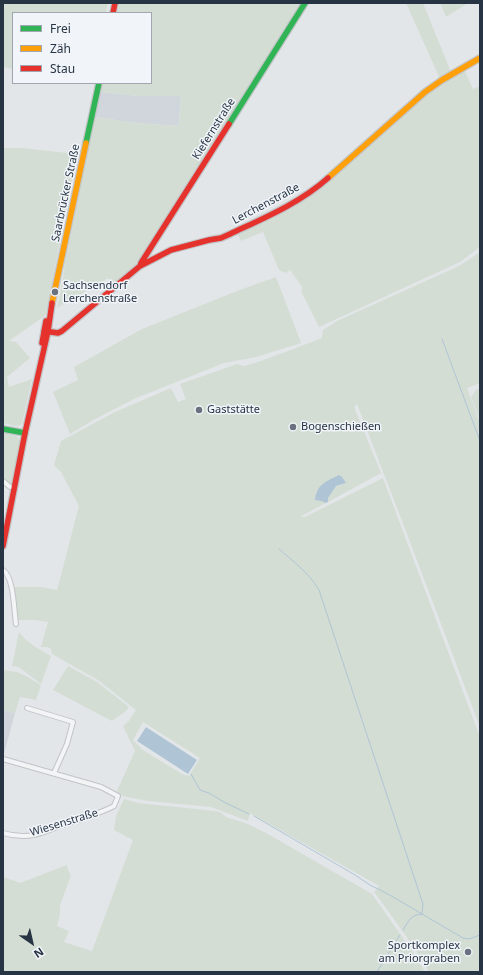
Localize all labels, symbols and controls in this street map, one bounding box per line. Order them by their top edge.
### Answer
legend [12,12,152,84]
text: Frei [50,20,71,37]
text: Zäh [50,40,71,57]
text: Stau [50,60,75,77]
street label: Kiefernstraße [190,96,238,162]
street label: Saarbrücker Straße [49,143,83,243]
street label: Lerchenstraße [230,181,302,227]
place label: Sachsendorf Lerchenstraße [63,279,137,305]
marker: Sachsendorf Lerchenstraße [50,287,60,297]
place label: Gaststätte [207,403,260,417]
marker: Gaststätte [194,405,204,415]
place label: Bogenschießen [301,420,381,434]
marker: Bogenschießen [288,422,298,432]
street label: Wiesenstraße [28,806,100,840]
north arrow [12,923,52,963]
place label: Sportkomplex am Priorgraben [379,939,460,965]
text: N [31,945,47,962]
marker: Sportkomplex am Priorgraben [463,947,473,957]

